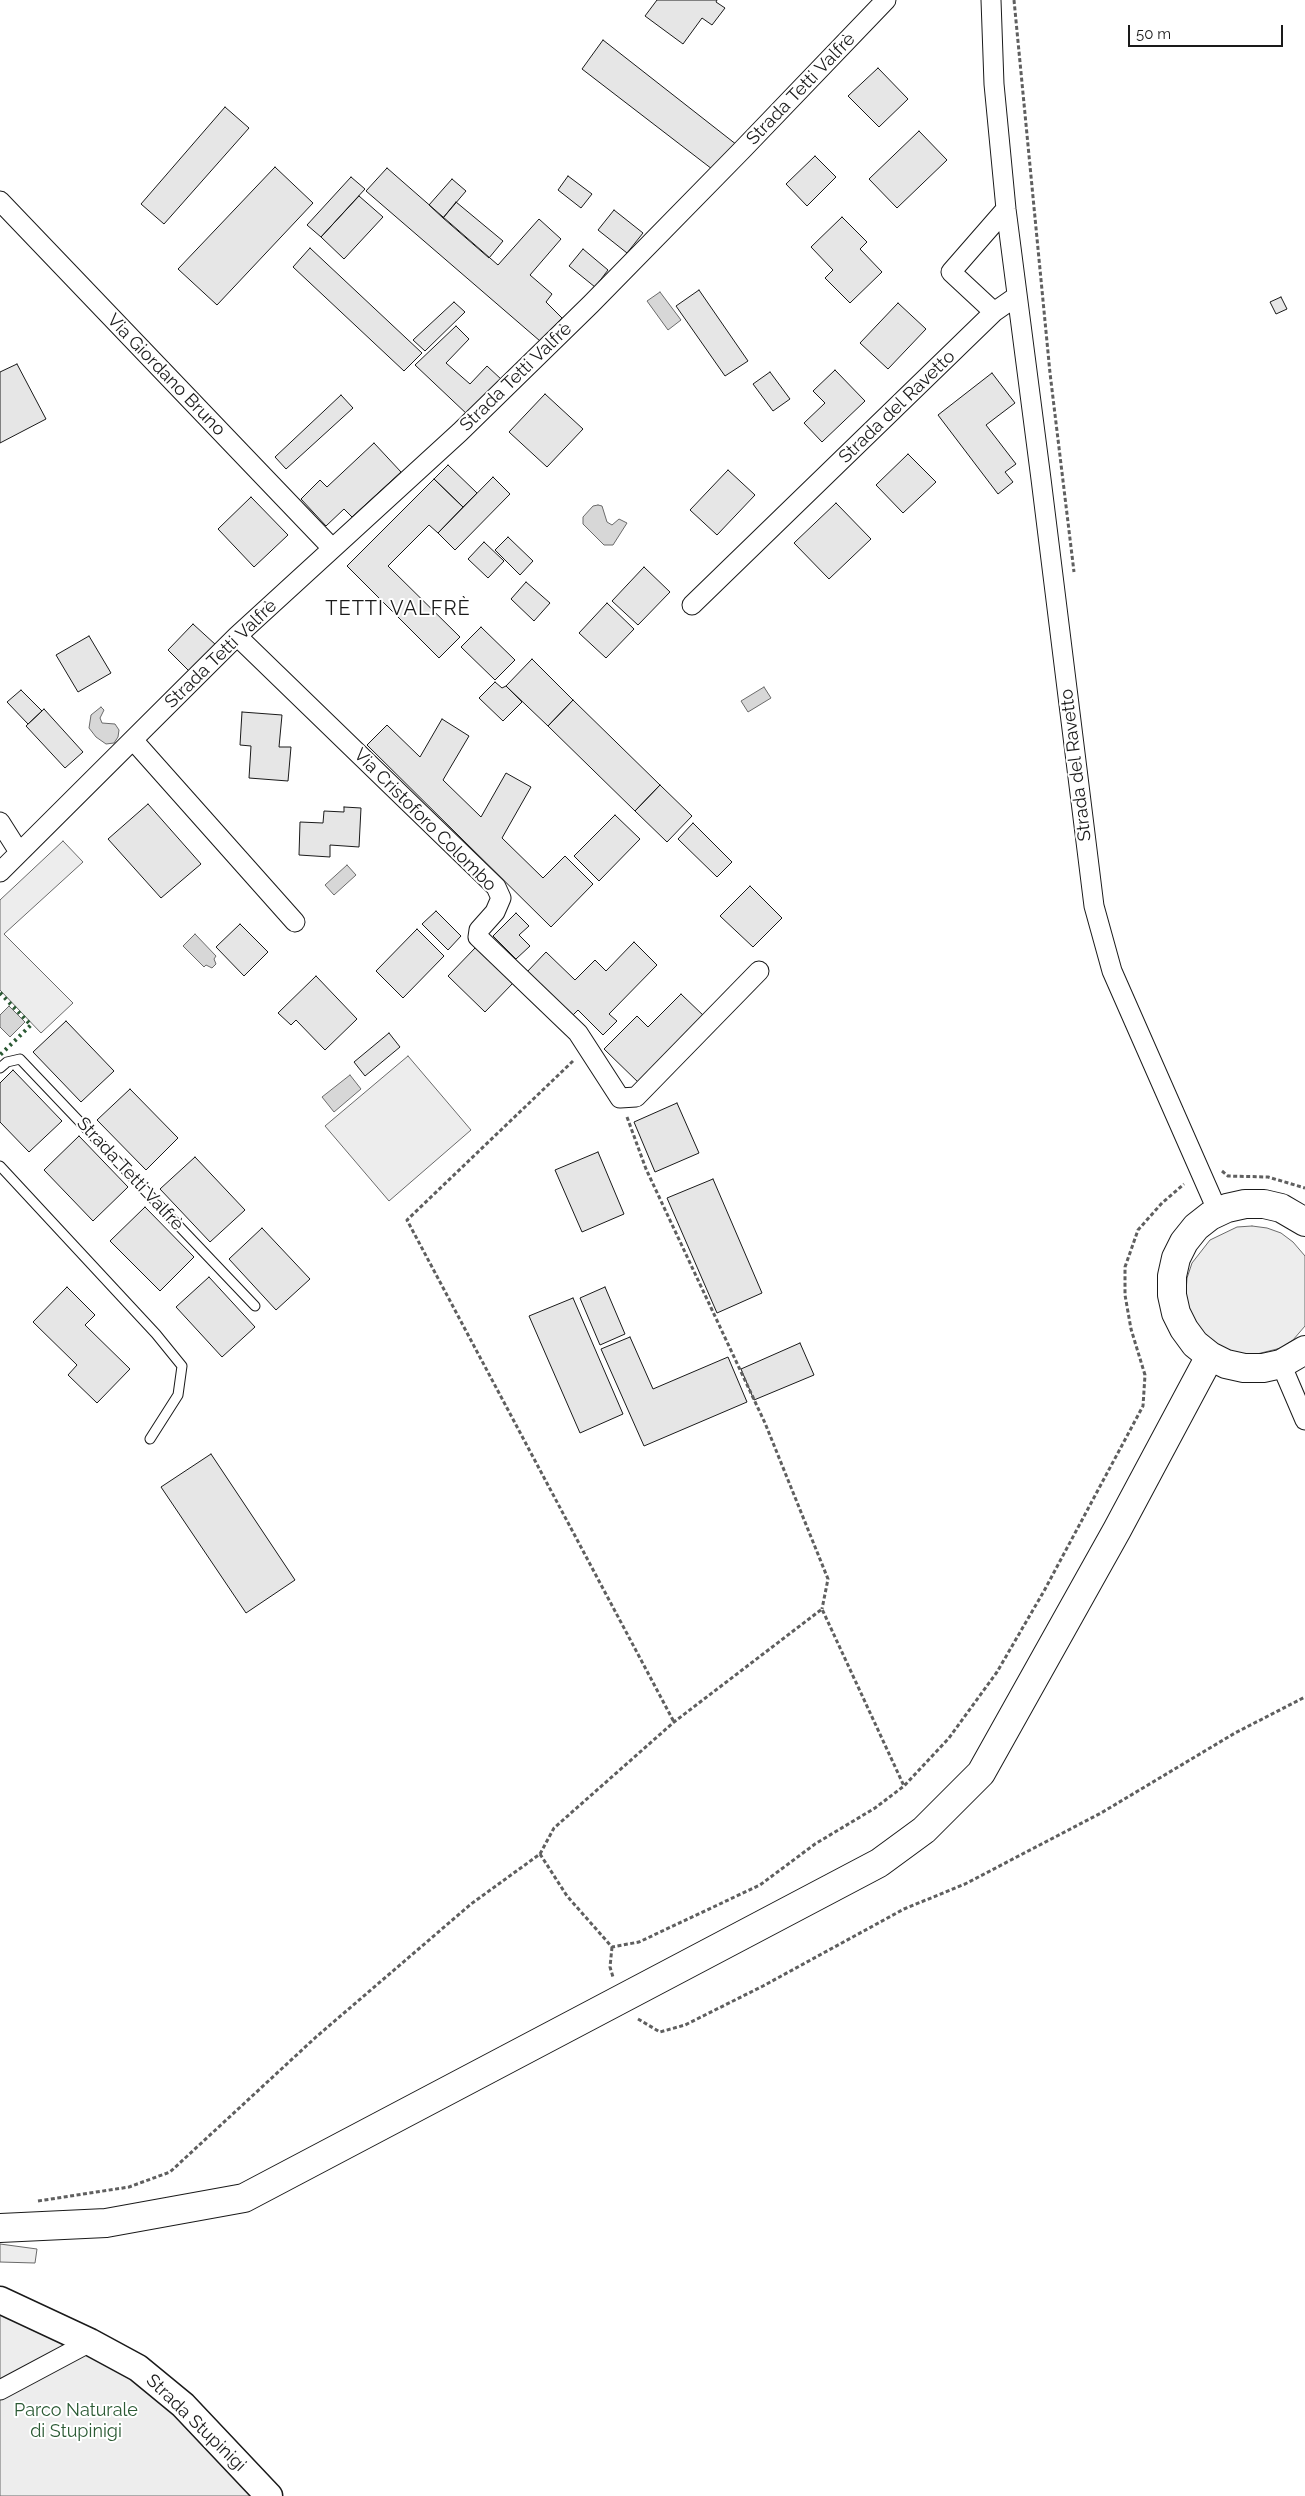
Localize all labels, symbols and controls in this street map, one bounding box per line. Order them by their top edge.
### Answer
scale bar [1130,15,1285,47]
text: 50 m [1136,25,1171,43]
street label: Strada Tetti Valfrè [742,29,860,149]
street label: Via Giordano Bruno [102,310,230,440]
street label: Strada Tetti Valfrè [456,318,576,436]
street label: Strada del Ravetto [834,346,960,468]
street label: Strada Tetti Valfrè [161,595,281,713]
district label: TETTI VALFRÈ [324,597,472,621]
street label: Strada del Ravetto [1056,688,1096,842]
street label: Via Cristoforo Colombo [349,744,501,896]
street label: Strada Tetti Valfrè [72,1113,188,1235]
street label: Strada Stupinigi [142,2370,250,2476]
park label: Parco Naturale di Stupinigi [14,2400,138,2442]

